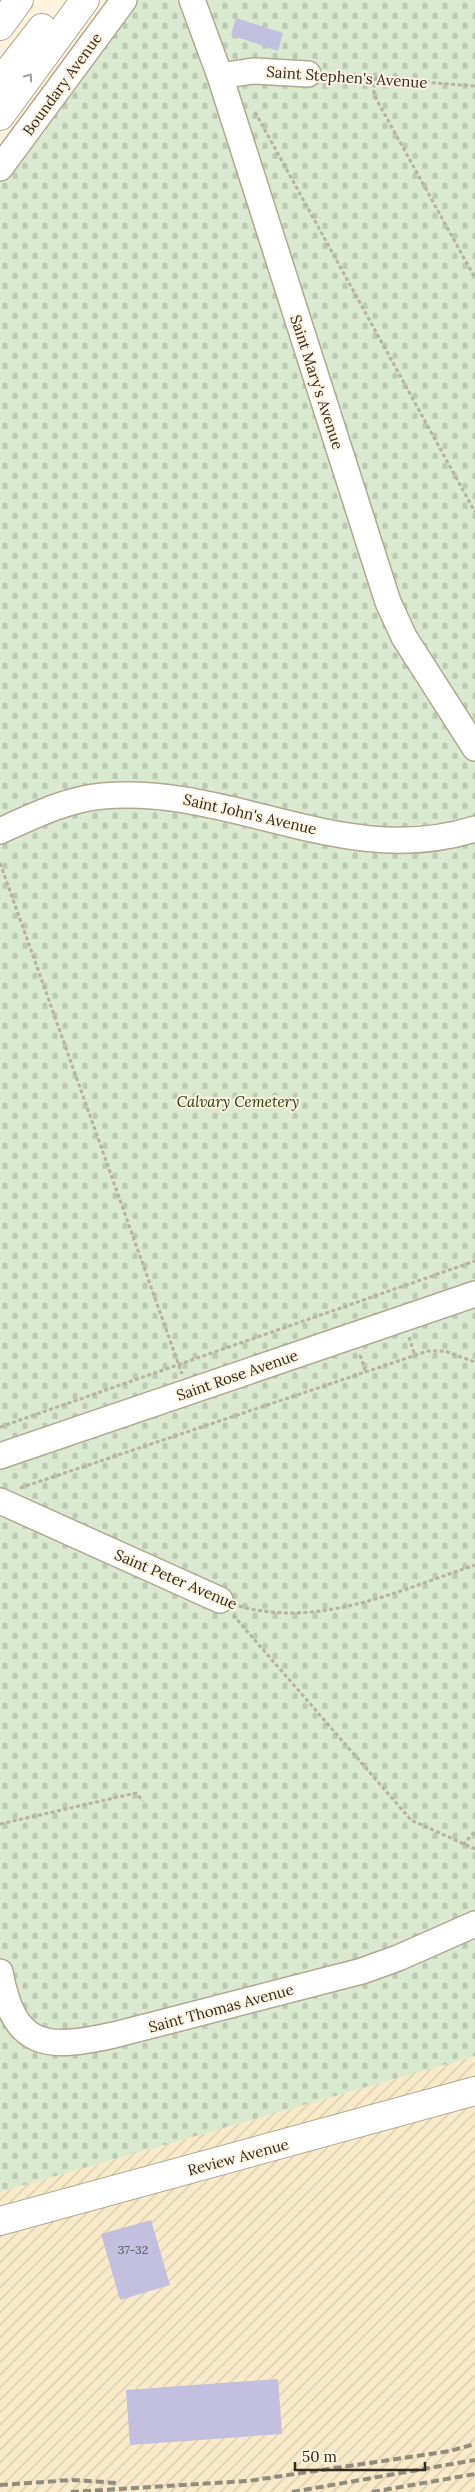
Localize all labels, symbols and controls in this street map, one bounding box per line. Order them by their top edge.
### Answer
street label: Boundary Avenue [18,29,106,139]
street label: Saint Stephen's Avenue [266,62,428,92]
one-way arrow [23,73,32,83]
street label: Saint Mary's Avenue [286,312,348,452]
street label: Saint John's Avenue [181,789,319,839]
park label: Calvary Cemetery [177,1092,299,1111]
street label: Saint Rose Avenue [174,1345,300,1405]
street label: Saint Peter Avenue [112,1545,240,1613]
street label: Saint Thomas Avenue [146,1979,296,2037]
street label: Review Avenue [185,2134,291,2180]
house number: 37-32 [118,2242,148,2257]
scale bar [295,2440,425,2472]
text: 50 m [302,2447,337,2466]

